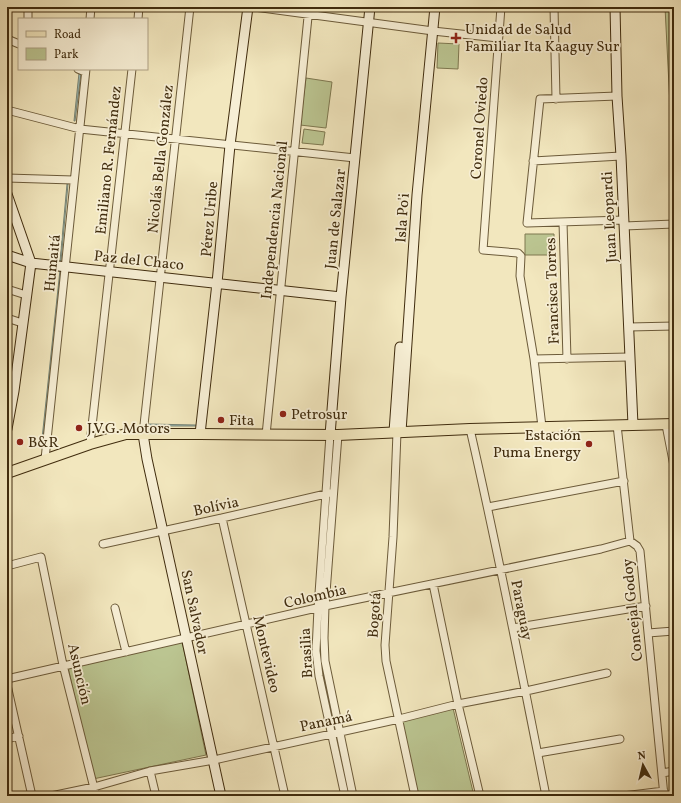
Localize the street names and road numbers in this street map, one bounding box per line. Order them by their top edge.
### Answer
street label: Coronel Oviedo [466,76,495,180]
street label: Nicolás Bella González [143,84,180,235]
street label: Emiliano R. Fernández [91,85,128,236]
street label: Independencia Nacional [257,140,294,301]
street label: Juan de Salazar [321,168,352,270]
street label: Juan Leopardi [598,171,623,263]
street label: Pérez Uribe [197,181,224,258]
street label: Isla Po'i [391,193,416,244]
street label: Humaitá [40,233,67,293]
street label: Francisca Torres [541,237,566,345]
street label: Paz del Chaco [93,246,185,277]
street label: Bolívia [192,492,241,523]
street label: Concejal Godoy [618,557,649,662]
street label: San Salvador [174,568,213,657]
street label: Paraguay [504,578,537,642]
street label: Colombia [282,580,349,615]
street label: Bogotá [363,592,388,639]
street label: Montevideo [246,614,285,695]
street label: Brasilia [296,627,319,679]
street label: Asunción [61,641,96,707]
street label: Panamá [298,707,355,738]

